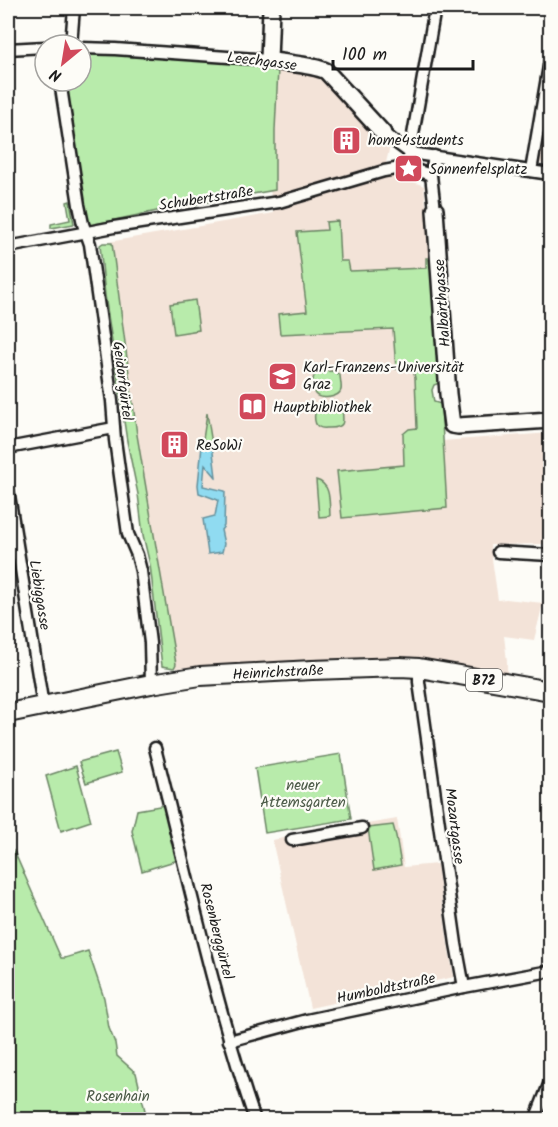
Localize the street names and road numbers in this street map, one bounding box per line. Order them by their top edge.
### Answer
street label: Leechgasse [226,46,298,78]
street label: Schubertstraße [157,180,255,218]
street label: Halbärthgasse [428,258,458,348]
street label: Geidorfgürtel [105,340,139,423]
street label: Liebiggasse [22,558,56,632]
street label: Heinrichstraße [232,659,325,687]
road number: B72 [466,669,502,691]
street label: Mozartgasse [437,787,471,866]
street label: Rosenberggürtel [192,880,240,982]
street label: Humboldtstraße [335,967,438,1011]

